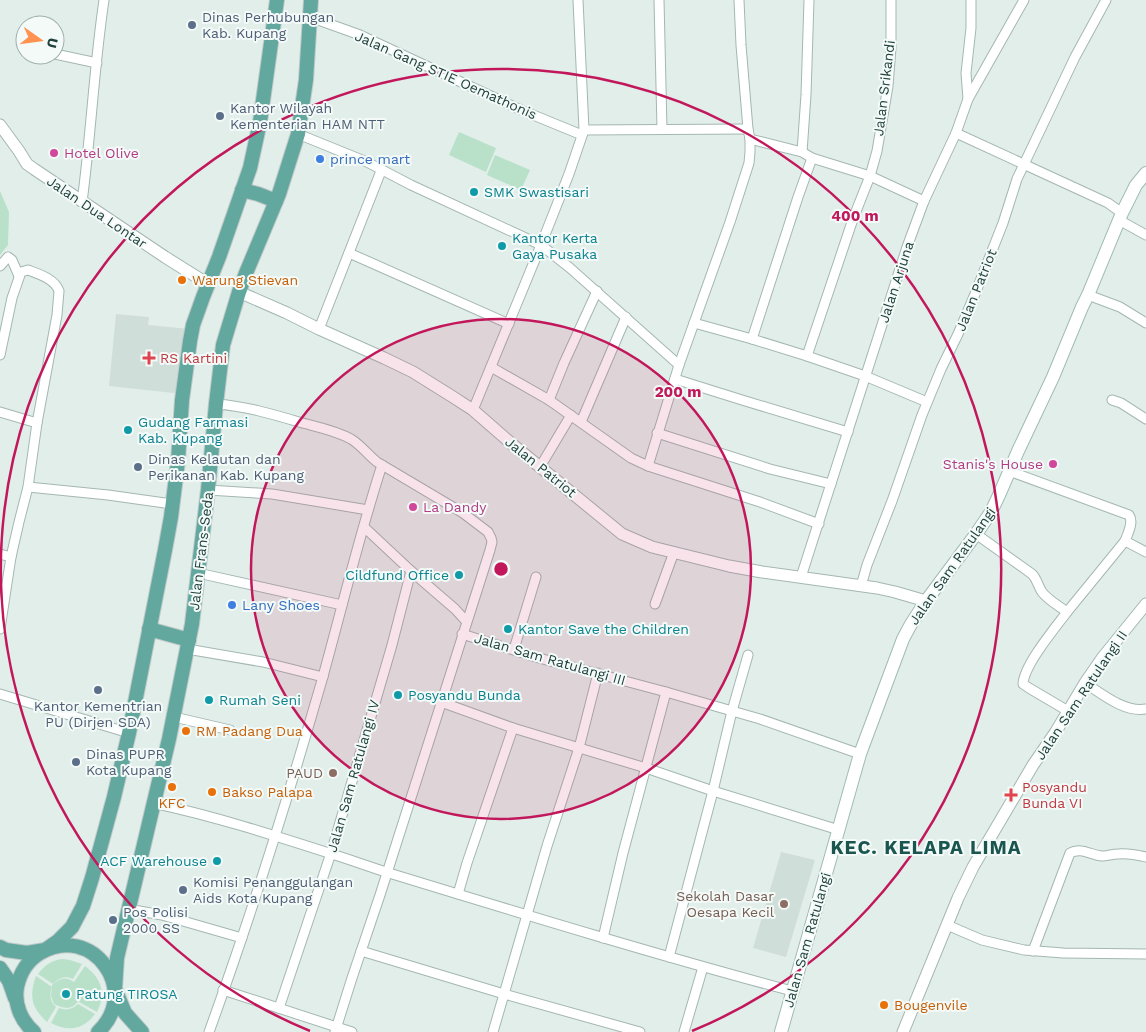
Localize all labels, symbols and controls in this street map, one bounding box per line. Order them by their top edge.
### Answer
place label: Dinas Perhubungan Kab. Kupang [202,9,334,41]
north arrow [15,15,65,65]
marker: Dinas Perhubungan Kab. Kupang [186,19,198,31]
street label: Jalan Gang STIE Oemathonis [353,28,539,122]
text: U [44,36,62,50]
street label: Jalan Srikandi [870,39,898,137]
place label: Kantor Wilayah Kementerian HAM NTT [230,100,385,132]
marker: Kantor Wilayah Kementerian HAM NTT [214,110,226,122]
place label: Hotel Olive [64,145,139,161]
marker: Hotel Olive [48,147,60,159]
place label: prince mart [330,151,410,167]
marker: prince mart [314,153,326,165]
street label: Jalan Dua Lontar [44,173,150,252]
place label: SMK Swastisari [484,184,589,200]
marker: SMK Swastisari [468,186,480,198]
text: 400 m [831,207,879,225]
place label: Kantor Kerta Gaya Pusaka [512,230,598,262]
street label: Jalan Arjuna [875,239,917,325]
marker: Kantor Kerta Gaya Pusaka [496,240,508,252]
street label: Jalan Patriot [952,247,1000,333]
place label: Warung Stievan [192,272,298,288]
marker: Warung Stievan [176,274,188,286]
place label: RS Kartini [160,350,227,366]
marker: RS Kartini [142,351,156,365]
text: 200 m [655,383,701,401]
place label: Gudang Farmasi Kab. Kupang [138,414,248,446]
marker: Gudang Farmasi Kab. Kupang [122,424,134,436]
street label: Jalan Patriot [502,433,580,501]
place label: Dinas Kelautan dan Perikanan Kab. Kupang [148,451,304,483]
place label: Stanis's House [943,456,1043,472]
marker: Stanis's House [1047,458,1059,470]
marker: Dinas Kelautan dan Perikanan Kab. Kupang [132,461,144,473]
street label: Jalan Frans-Seda [186,491,216,611]
place label: La Dandy [423,499,487,515]
marker: La Dandy [407,501,419,513]
street label: Jalan Sam Ratulangi [905,504,999,628]
centre of rings [492,560,510,578]
place label: Cildfund Office [345,567,449,583]
marker: Cildfund Office [453,569,465,581]
place label: Lany Shoes [242,597,320,613]
marker: Lany Shoes [226,599,238,611]
place label: Kantor Save the Children [518,621,689,637]
marker: Kantor Save the Children [502,623,514,635]
street label: Jalan Sam Ratulangi II [1032,627,1130,763]
street label: Jalan Sam Ratulangi III [472,630,628,688]
marker: Kantor Kementrian PU (Dirjen SDA) [92,684,104,696]
place label: Posyandu Bunda [408,687,521,703]
marker: Posyandu Bunda [392,689,404,701]
place label: Rumah Seni [219,692,301,708]
marker: Rumah Seni [203,694,215,706]
place label: Kantor Kementrian PU (Dirjen SDA) [34,698,162,730]
street label: Jalan Sam Ratulangi IV [324,698,382,854]
place label: RM Padang Dua [196,723,303,739]
marker: RM Padang Dua [180,725,192,737]
place label: Dinas PUPR Kota Kupang [86,746,172,778]
marker: Dinas PUPR Kota Kupang [70,756,82,768]
place label: PAUD [286,765,323,781]
marker: PAUD [327,767,339,779]
place label: Posyandu Bunda VI [1022,779,1087,811]
marker: KFC [166,781,178,793]
place label: Bakso Palapa [222,784,313,800]
marker: Bakso Palapa [206,786,218,798]
marker: Posyandu Bunda VI [1004,788,1018,802]
place label: KFC [158,795,186,811]
district label: KEC. KELAPA LIMA [830,836,1022,859]
place label: ACF Warehouse [100,853,207,869]
marker: ACF Warehouse [211,855,223,867]
street label: Jalan Sam Ratulangi [780,871,834,1009]
place label: Komisi Penanggulangan Aids Kota Kupang [193,874,353,906]
marker: Komisi Penanggulangan Aids Kota Kupang [177,884,189,896]
place label: Sekolah Dasar Oesapa Kecil [676,888,775,920]
marker: Sekolah Dasar Oesapa Kecil [778,898,790,910]
place label: Pos Polisi 2000 SS [123,904,188,936]
marker: Pos Polisi 2000 SS [107,914,119,926]
place label: Patung TIROSA [76,986,178,1002]
marker: Patung TIROSA [60,988,72,1000]
place label: Bougenvile [894,997,968,1013]
marker: Bougenvile [878,999,890,1011]

